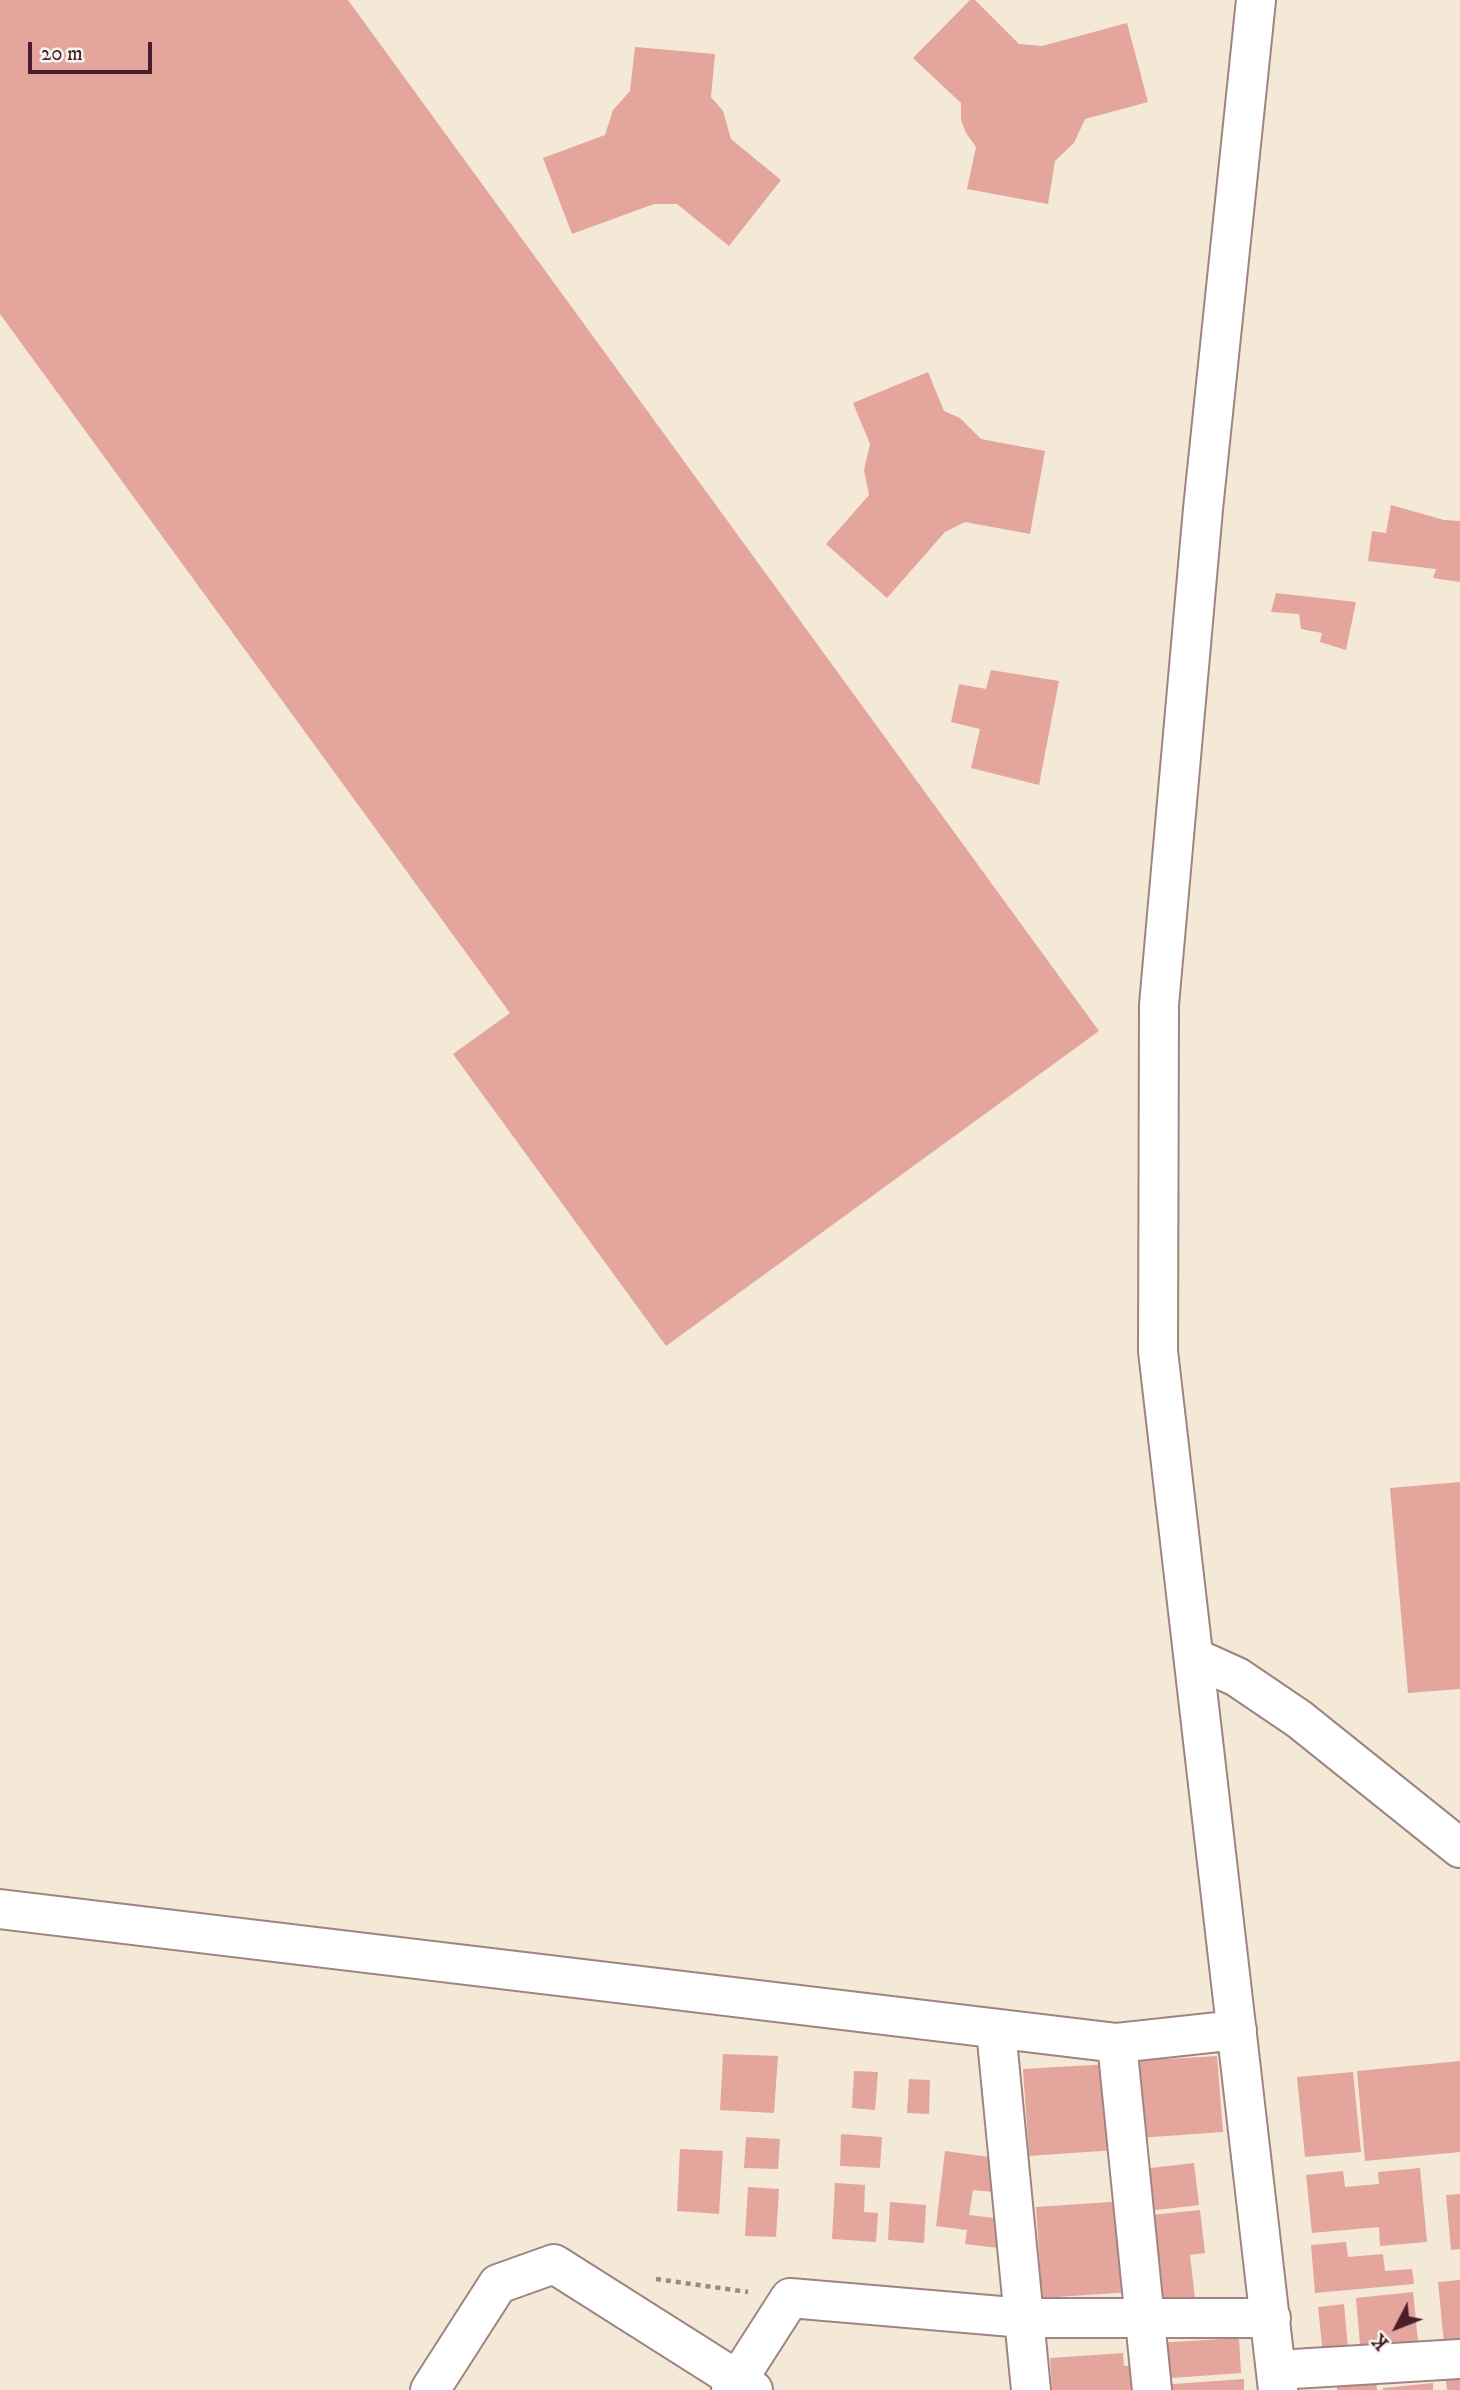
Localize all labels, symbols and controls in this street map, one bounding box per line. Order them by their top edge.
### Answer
scale bar [32,28,156,72]
text: 20 m [41,41,83,67]
north arrow [1362,2292,1432,2362]
text: K [1368,2329,1394,2354]

